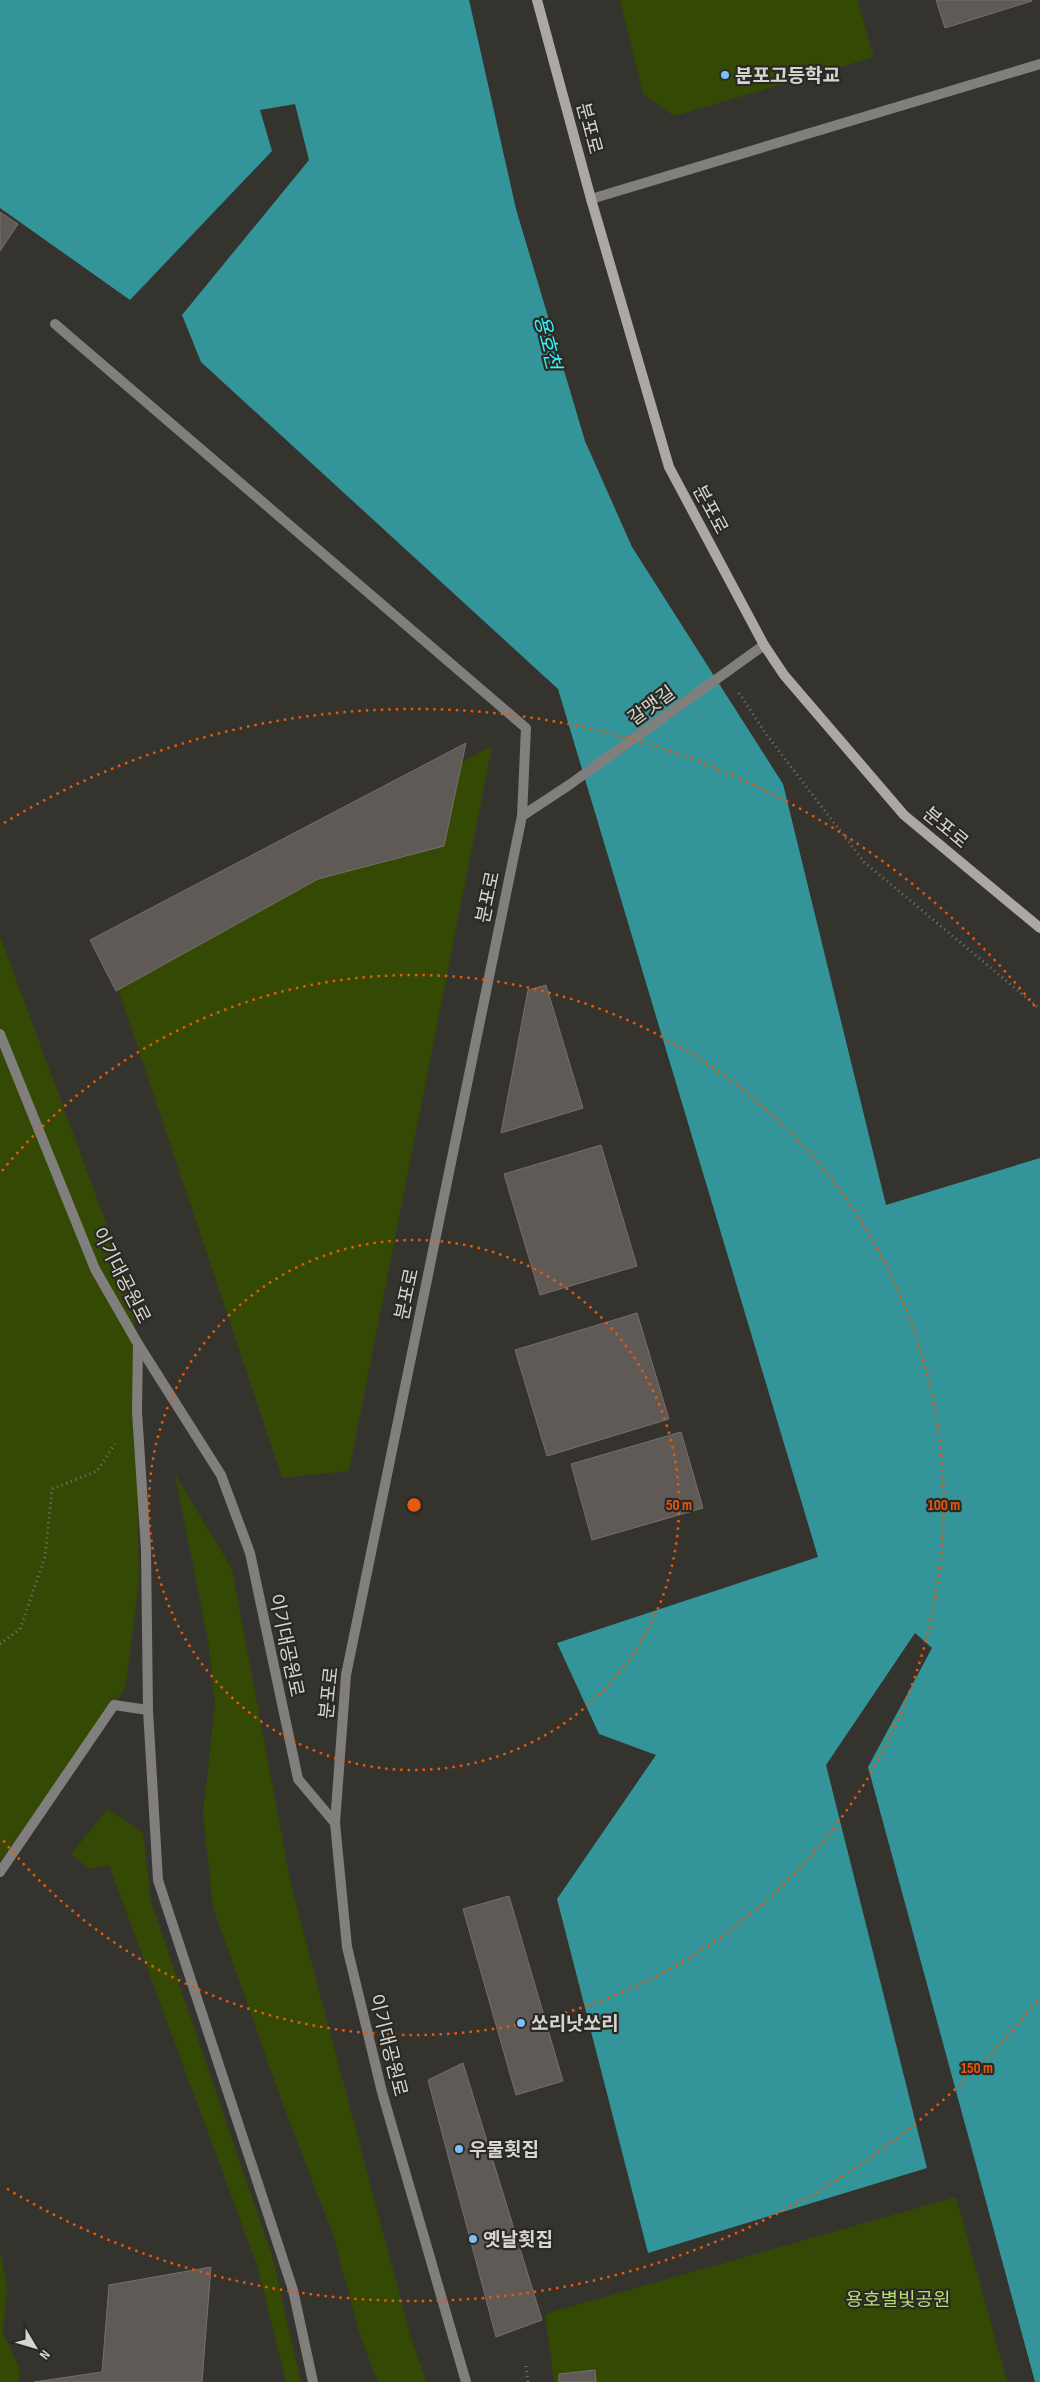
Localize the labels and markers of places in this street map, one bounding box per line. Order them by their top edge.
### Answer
place label: 분포고등학교 [735,65,840,88]
marker: 분포고등학교 [719,69,731,81]
centre of rings [405,1496,423,1514]
place label: 쏘리낫쏘리 [531,2013,618,2036]
marker: 쏘리낫쏘리 [515,2017,527,2029]
place label: 우물횟집 [469,2139,539,2162]
marker: 우물횟집 [453,2143,465,2155]
place label: 옛날횟집 [483,2229,553,2252]
marker: 옛날횟집 [467,2233,479,2245]

